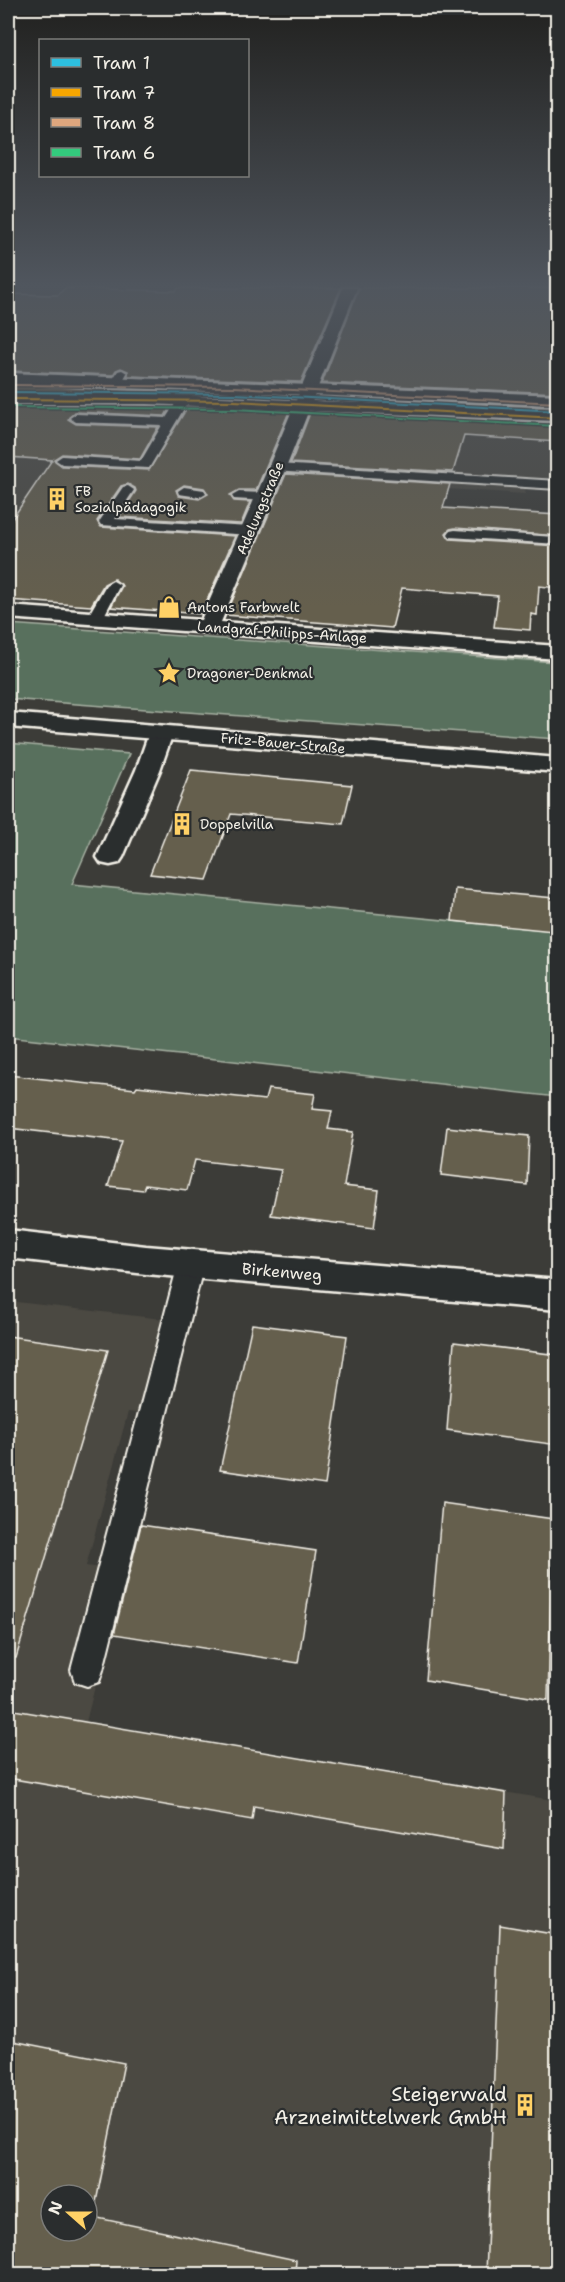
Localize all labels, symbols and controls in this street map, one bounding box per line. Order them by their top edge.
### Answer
legend [39,39,249,177]
text: Tram 1 [93,51,150,75]
text: Tram 7 [93,81,155,105]
text: Tram 8 [93,111,155,135]
text: Tram 6 [93,141,155,165]
street label: Adelungstraße [232,459,288,557]
place label: FB Sozialpädagogik [75,482,186,516]
building icon: FB Sozialpädagogik [44,486,70,512]
shop icon: Antons Farbwelt [156,594,182,620]
place label: Antons Farbwelt [187,598,300,616]
street label: Landgraf-Philipps-Anlage [196,617,368,647]
place icon: Dragoner-Denkmal [156,660,182,686]
place label: Dragoner-Denkmal [187,664,313,682]
street label: Fritz-Bauer-Straße [220,729,346,757]
building icon: Doppelvilla [169,811,195,837]
place label: Doppelvilla [200,815,274,833]
street label: Birkenweg [241,1258,323,1286]
place label: Steigerwald Arzneimittelwerk GmbH [274,2081,507,2130]
building icon: Steigerwald Arzneimittelwerk GmbH [512,2092,538,2118]
north arrow [39,2183,99,2243]
text: N [43,2198,68,2217]

